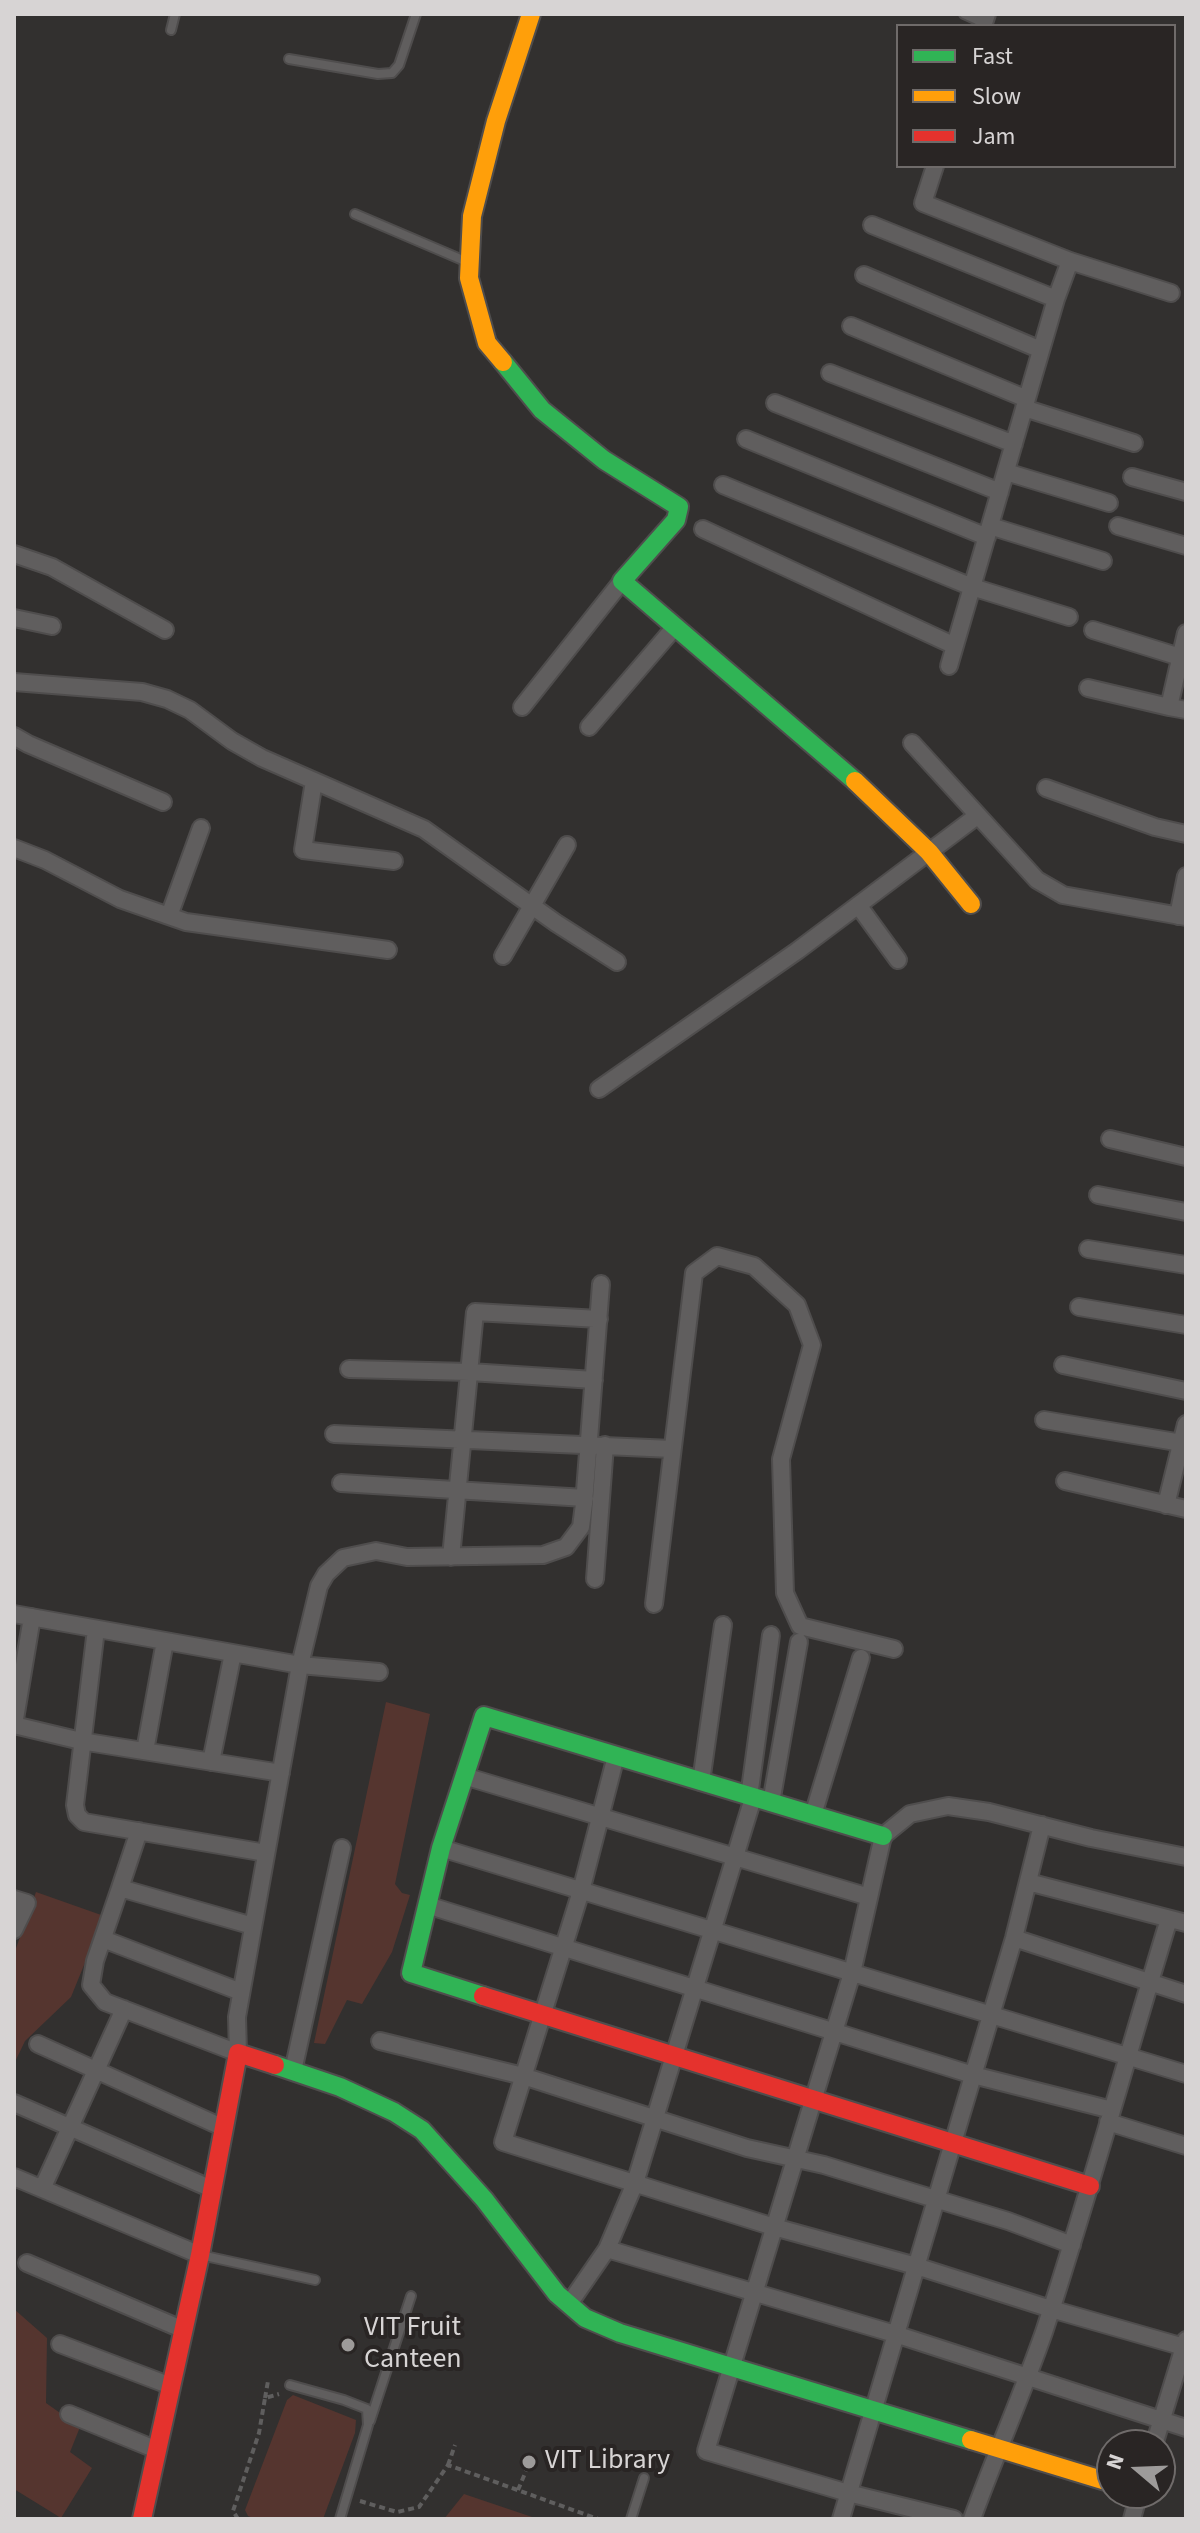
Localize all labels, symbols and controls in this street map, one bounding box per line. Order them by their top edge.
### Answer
legend [896,24,1176,168]
text: Fast [972,39,1013,74]
text: Slow [972,79,1021,114]
text: Jam [972,119,1016,154]
place label: VIT Fruit Canteen [364,2312,462,2378]
marker: VIT Fruit Canteen [339,2336,357,2354]
north arrow [1096,2429,1176,2509]
place label: VIT Library [545,2445,670,2479]
text: N [1098,2450,1133,2474]
marker: VIT Library [520,2453,538,2471]

